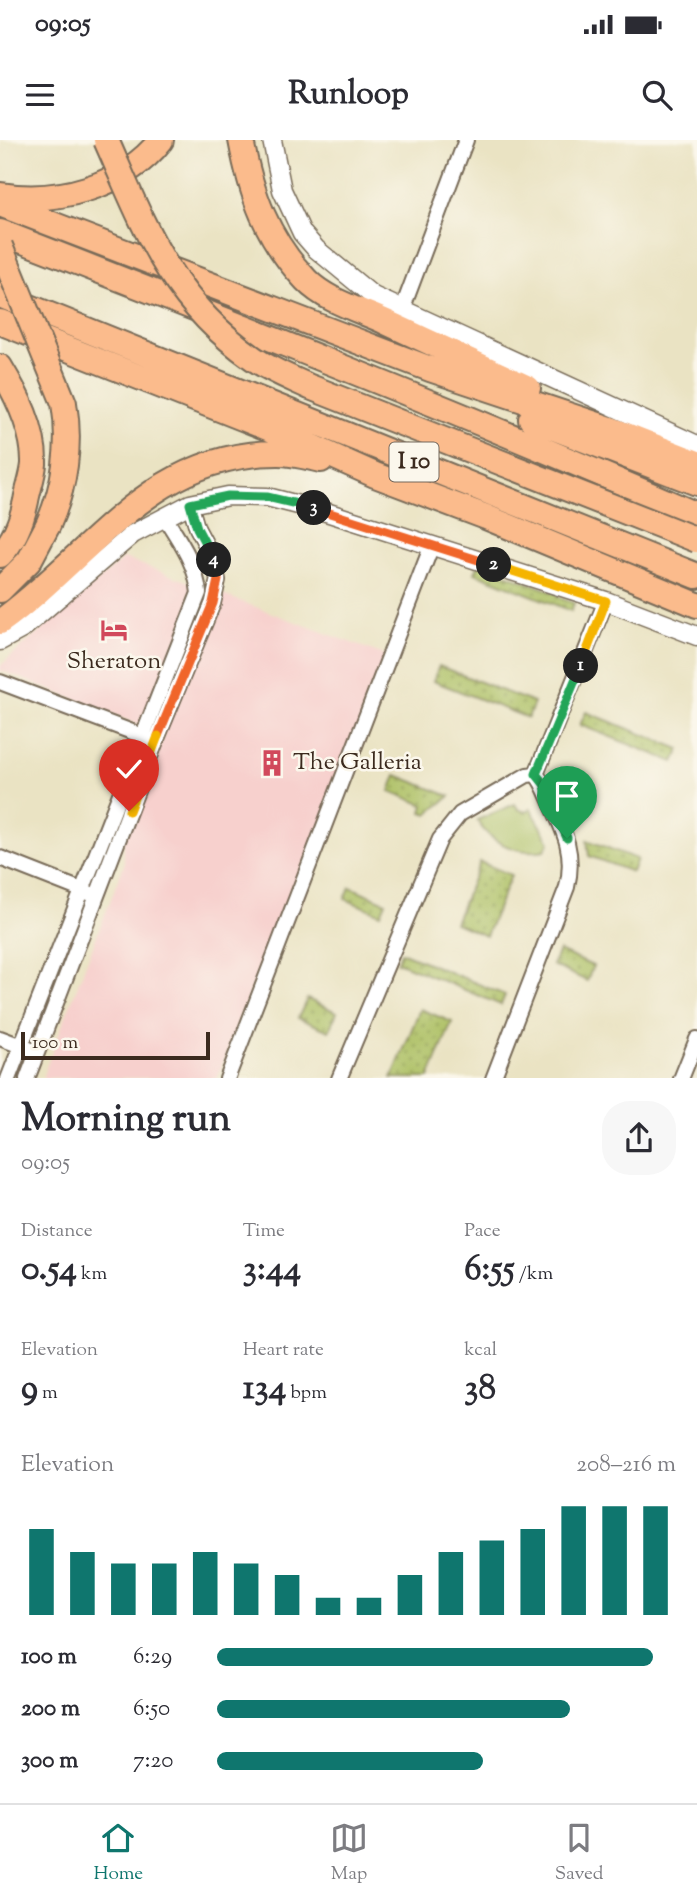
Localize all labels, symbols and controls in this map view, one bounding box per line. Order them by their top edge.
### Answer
text: 09:05 [35,6,91,43]
text: Runloop [288,72,409,118]
icon: menu [21,76,59,114]
icon: search [638,76,676,114]
road number: I 10 [390,442,438,482]
pin: 3 [296,490,332,526]
text: 3 [310,494,317,521]
pin: 4 [196,542,232,578]
text: 4 [209,546,218,573]
pin: 2 [476,548,512,582]
text: 2 [489,551,498,578]
hotel icon: Sheraton [99,615,129,645]
place label: Sheraton [67,645,161,679]
pin: 1 [564,648,598,684]
text: 1 [577,652,584,679]
pin [99,739,159,811]
place label: The Galleria [293,746,422,780]
building icon: The Galleria [257,748,287,778]
icon: check [110,750,148,788]
pin [537,766,597,838]
icon: arrive [548,777,586,815]
scale bar [21,1029,210,1061]
text: 100 m [32,1030,78,1057]
text: Morning run [21,1094,231,1148]
button: share [602,1101,676,1175]
text: 09:05 [21,1147,70,1180]
text: Distance [21,1218,93,1245]
text: Time [243,1218,285,1245]
text: Pace [464,1218,501,1245]
text: 0.54 [21,1245,77,1296]
text: 3:44 [243,1245,301,1296]
text: 6:55 [464,1245,515,1296]
text: km [77,1261,107,1288]
text: /km [515,1261,553,1288]
text: Elevation [21,1337,98,1364]
text: Heart rate [243,1337,324,1364]
text: kcal [464,1337,497,1364]
text: 9 [21,1364,38,1415]
text: 134 [243,1364,286,1415]
text: 38 [464,1364,496,1415]
text: m [38,1380,58,1407]
text: bpm [286,1380,327,1407]
text: Elevation [21,1449,114,1482]
text: 208–216 m [576,1449,676,1482]
text: 100 m [21,1641,77,1674]
text: 6:29 [133,1641,172,1674]
text: 200 m [21,1693,80,1726]
text: 6:50 [133,1693,170,1726]
text: 300 m [21,1745,78,1778]
text: 7:20 [133,1745,173,1778]
tab: Home [93,1819,143,1888]
tab: Map [330,1819,368,1888]
tab: Saved [555,1819,604,1888]

